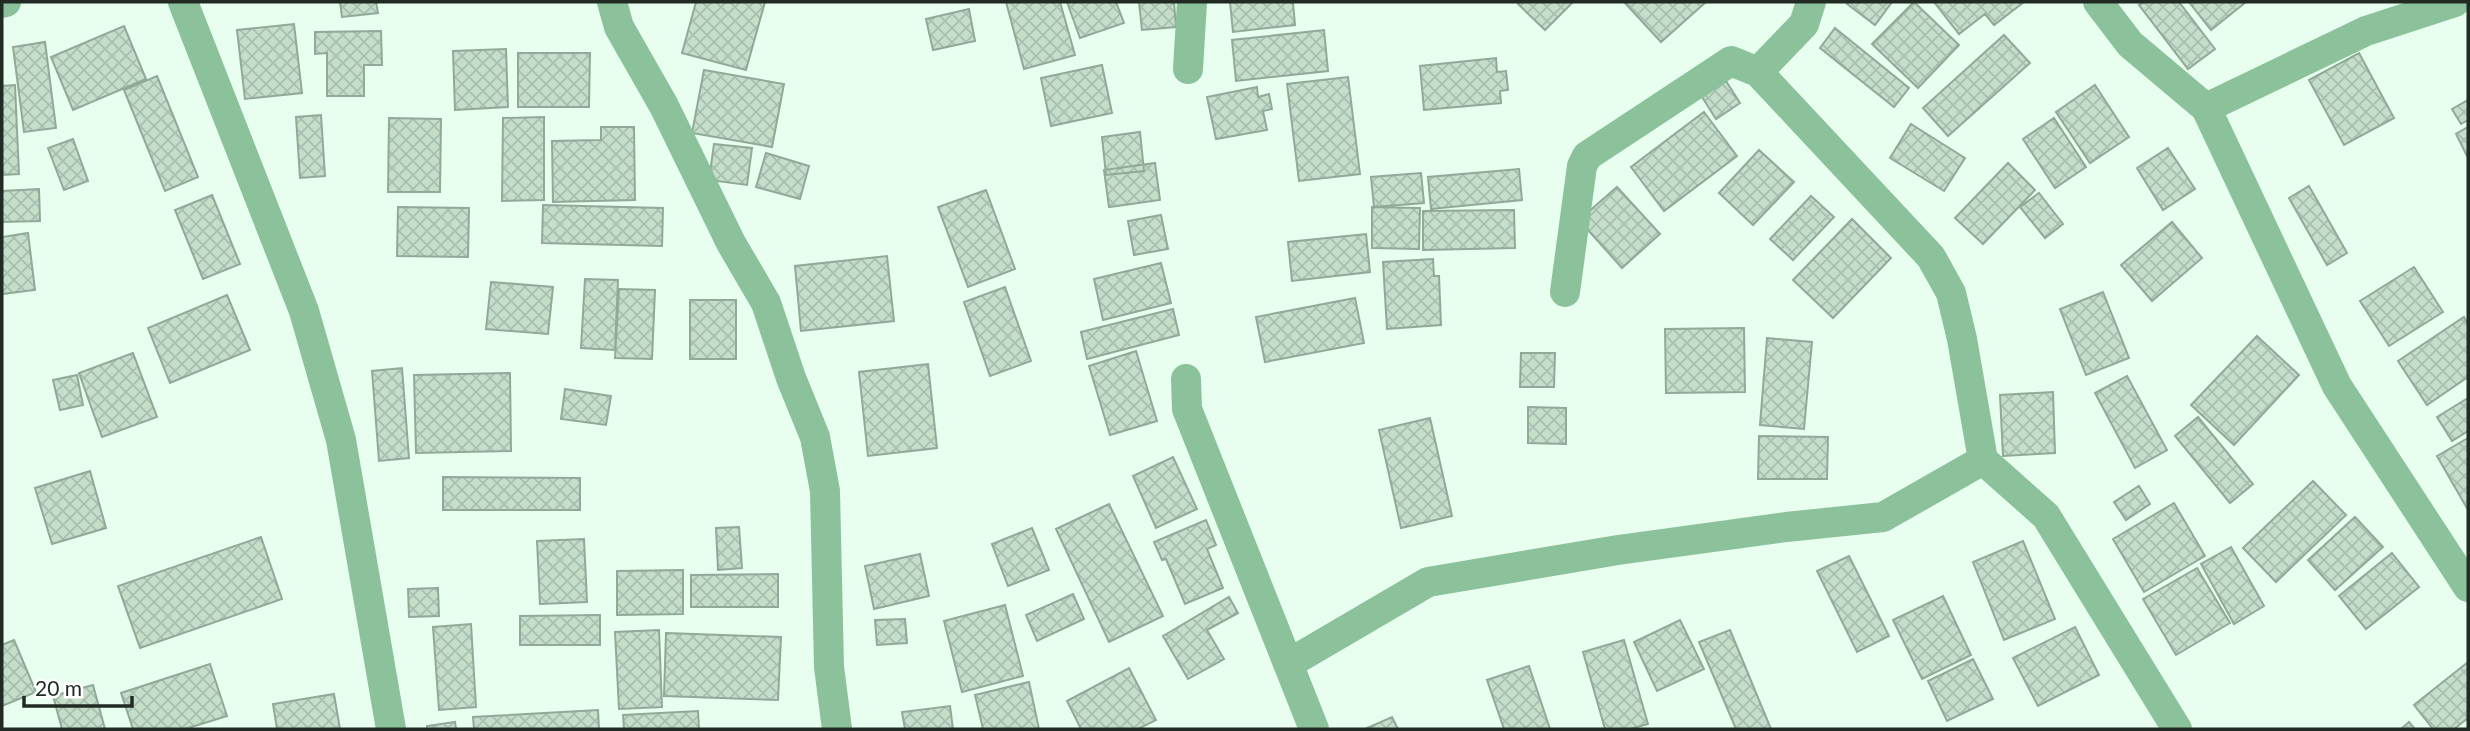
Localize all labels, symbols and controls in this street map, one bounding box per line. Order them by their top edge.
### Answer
scale bar [24,664,133,708]
text: 20 m [35,675,82,700]

